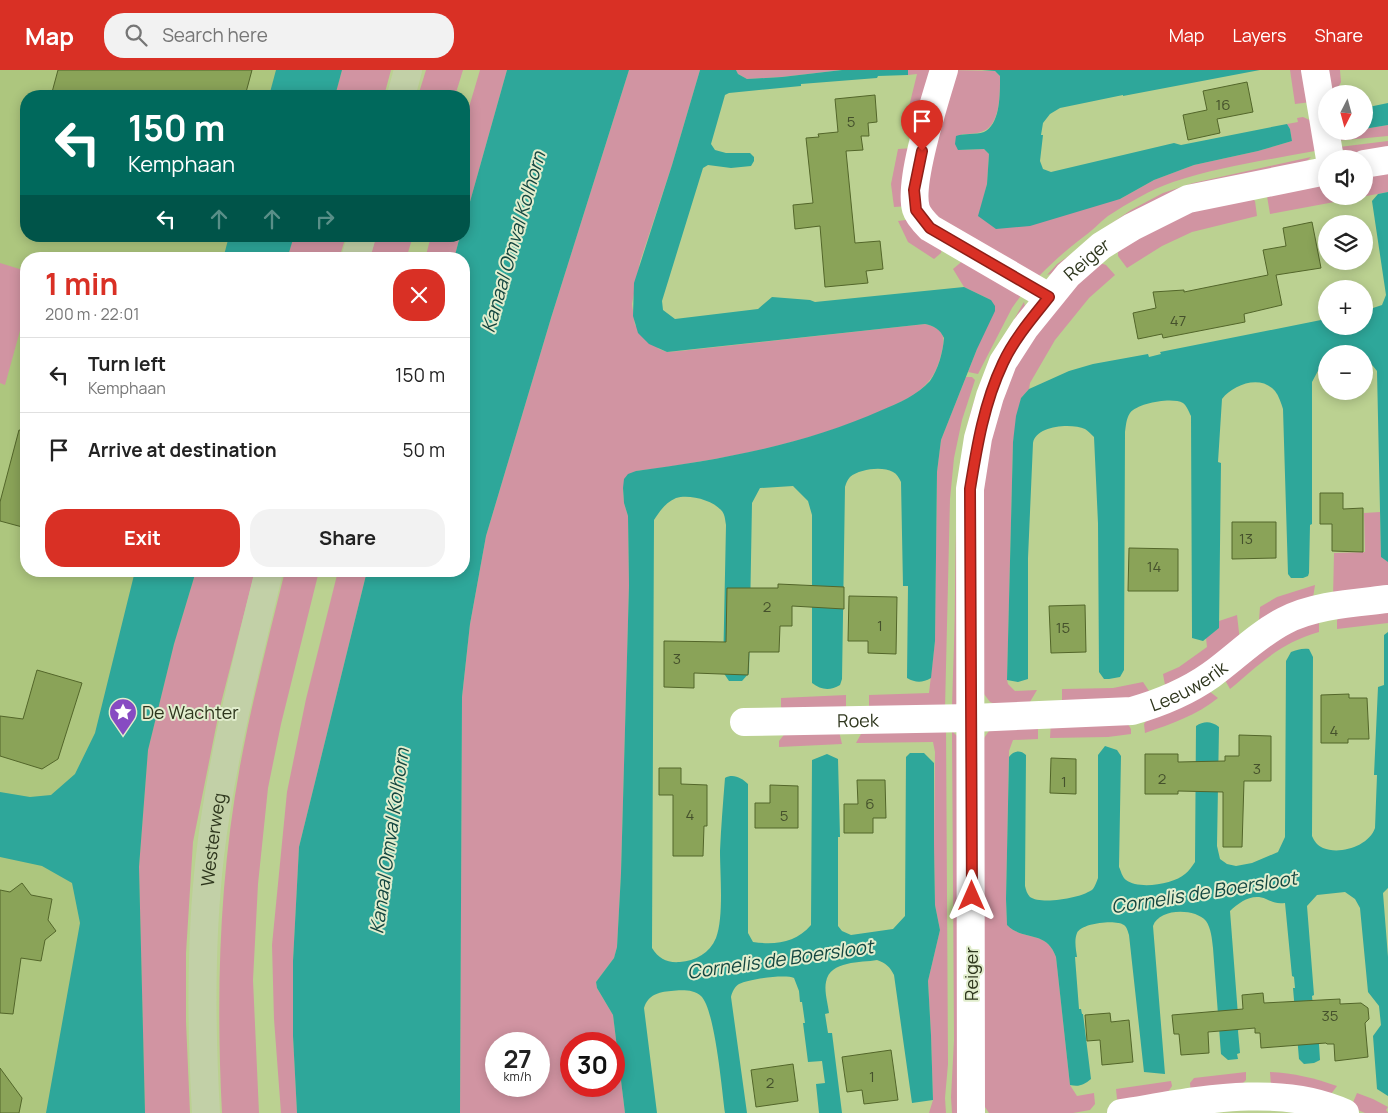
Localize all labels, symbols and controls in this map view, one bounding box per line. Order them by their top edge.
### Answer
search box [104,13,454,58]
text: Map [25,19,74,52]
icon: search [122,21,150,49]
text: Search here [162,22,268,48]
text: Map [1169,23,1204,47]
text: Layers [1232,23,1286,47]
text: Share [1314,23,1363,47]
north arrow [1318,85,1372,140]
map controls [1318,85,1373,400]
house number: 16 [1215,94,1231,115]
pin [901,100,943,151]
text: 150 m [128,104,225,152]
icon: arrive [908,107,936,135]
icon: left [45,110,110,175]
house number: 5 [847,111,855,132]
water label: Kanaal Omval Kolhorn [475,148,551,335]
text: Kemphaan [128,149,235,179]
button: sound [1318,150,1373,205]
icon: left [152,205,180,233]
icon: ahead [205,205,233,233]
icon: ahead [258,205,286,233]
icon: right [311,205,339,233]
button: layers [1318,215,1373,270]
street label: Reiger [1058,232,1114,286]
text: 1 min [45,263,118,304]
button: close [393,269,445,321]
button: + [1318,280,1373,335]
text: 200 m · 22:01 [45,303,139,325]
house number: 47 [1170,310,1186,331]
button: − [1318,345,1373,400]
text: Turn left [88,351,166,377]
icon: left [45,361,73,389]
text: 150 m [395,362,445,388]
text: Kemphaan [88,377,166,399]
icon: arrive [45,436,73,464]
text: Arrive at destination [88,437,277,463]
text: 50 m [403,437,445,463]
button: Exit [45,509,240,567]
button: Share [250,509,445,567]
house number: 13 [1239,528,1253,549]
house number: 14 [1147,556,1161,577]
house number: 2 [763,596,771,617]
house number: 1 [877,615,883,636]
house number: 15 [1056,617,1070,638]
house number: 3 [673,648,681,669]
street label: Leeuwerik [1147,655,1233,716]
place icon: De Wachter [108,697,138,736]
place label: De Wachter [142,700,239,724]
street label: Roek [837,708,880,732]
house number: 4 [1330,720,1339,741]
water label: Kanaal Omval Kolhorn [363,746,415,935]
house number: 3 [1253,758,1261,779]
house number: 2 [1158,768,1166,789]
house number: 1 [1061,771,1067,792]
street label: Westerweg [195,791,231,887]
house number: 6 [865,793,875,814]
house number: 4 [686,804,695,825]
house number: 5 [780,805,788,826]
water label: Cornelis de Boersloot [1109,864,1301,920]
position arrow [945,869,997,921]
water label: Cornelis de Boersloot [685,933,877,985]
street label: Reiger [959,947,983,1001]
house number: 35 [1322,1005,1338,1026]
speed limit sign: 30 [560,1032,625,1097]
text: 27 [503,1041,532,1076]
house number: 1 [869,1066,875,1087]
text: km/h [504,1068,531,1085]
house number: 2 [766,1072,774,1093]

